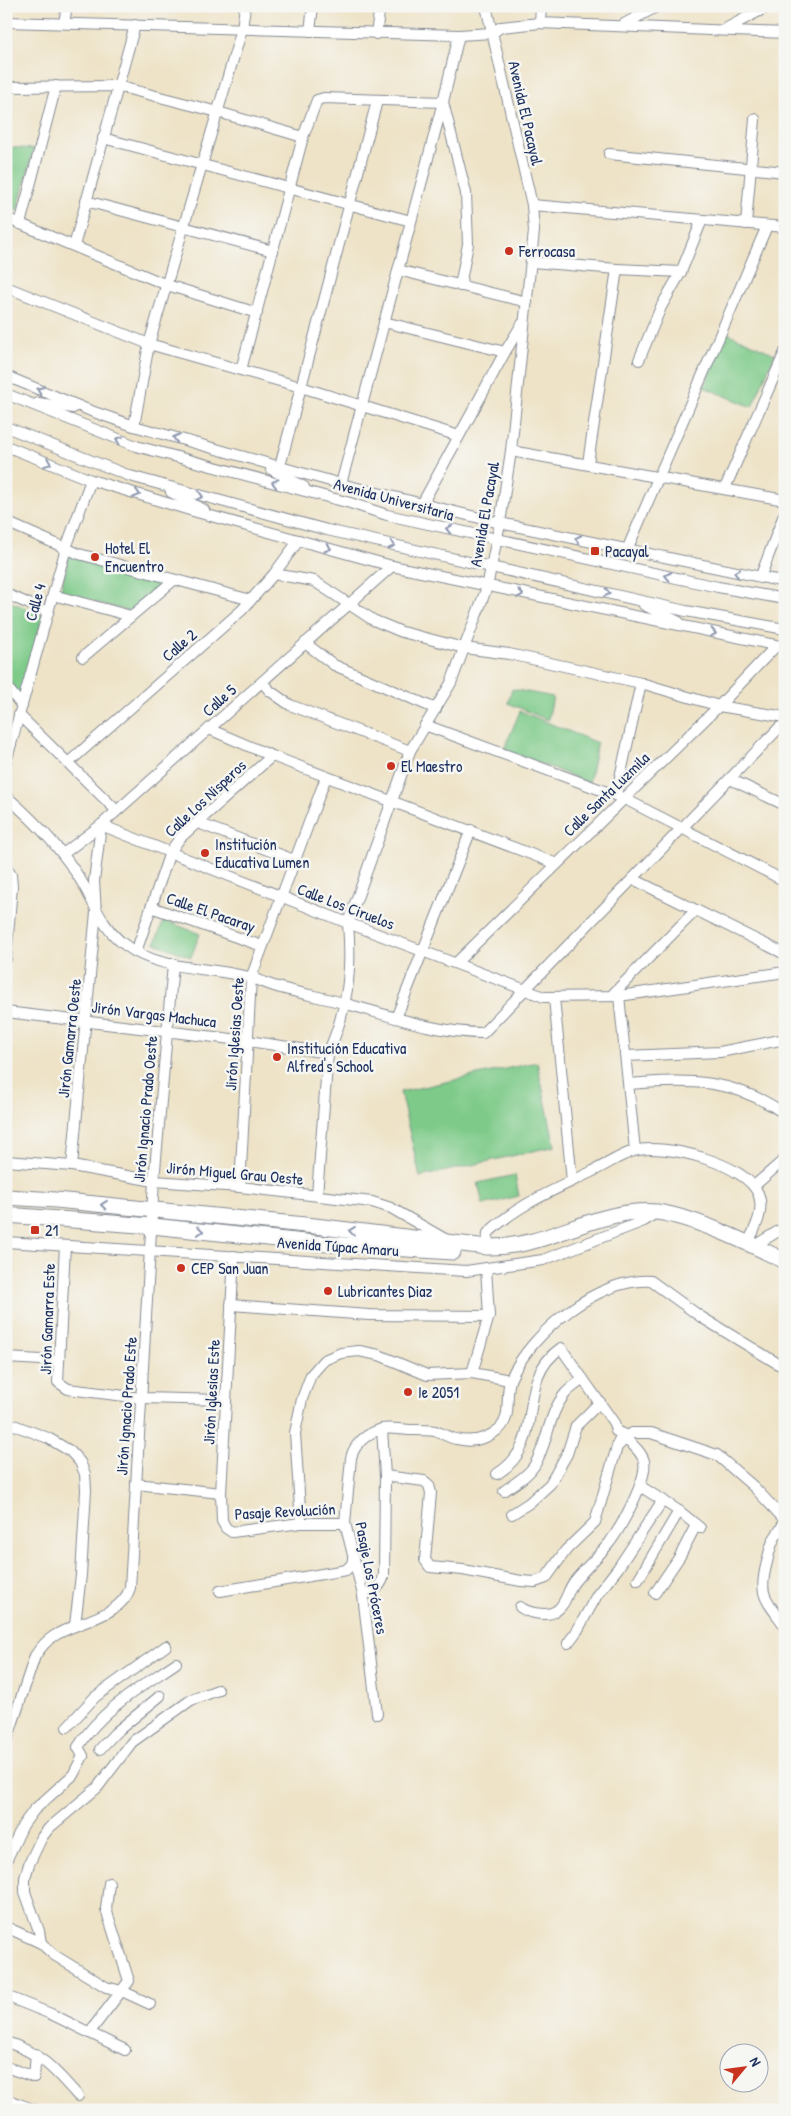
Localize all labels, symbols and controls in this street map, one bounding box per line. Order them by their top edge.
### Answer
street label: Avenida El Pacayal [503,59,549,168]
place label: Ferrocasa [518,240,575,262]
marker: Ferrocasa [503,245,515,257]
one-way arrow [36,385,45,396]
one-way arrow [172,433,180,443]
one-way arrow [115,435,124,446]
one-way arrow [44,457,52,467]
street label: Avenida El Pacayal [464,459,504,568]
street label: Avenida Universitaria [331,472,457,526]
one-way arrow [272,479,280,489]
one-way arrow [133,489,141,499]
one-way arrow [196,490,204,500]
one-way arrow [445,524,454,535]
one-way arrow [574,534,582,545]
place label: Hotel El Encuentro [105,537,164,577]
one-way arrow [387,539,396,550]
place label: Pacayal [605,540,649,562]
one-way arrow [323,542,332,553]
marker: Pacayal [589,545,601,557]
marker: Hotel El Encuentro [89,551,101,563]
one-way arrow [732,568,741,579]
one-way arrow [664,571,673,582]
street label: Calle 4 [19,581,51,623]
one-way arrow [602,587,611,598]
one-way arrow [515,588,524,598]
street label: Calle 2 [157,623,201,666]
one-way arrow [709,628,718,638]
street label: Calle 5 [197,679,241,721]
street label: Calle Santa Luzmila [558,747,654,841]
street label: Calle Los Nisperos [159,754,251,842]
place label: El Maestro [401,755,463,777]
marker: El Maestro [385,760,397,772]
place label: Institución Educativa Lumen [215,833,309,873]
marker: Institución Educativa Lumen [199,847,211,859]
street label: Calle Los Ciruelos [294,877,398,935]
street label: Calle El Pacaray [164,887,259,938]
street label: Jirón Iglesias Oeste [219,976,249,1091]
street label: Jirón Gamarra Oeste [52,977,86,1099]
street label: Jirón Vargas Machuca [90,995,218,1033]
street label: Jirón Ignacio Prado Oeste [128,1034,162,1183]
place label: Institución Educativa Alfred's School [287,1037,406,1077]
marker: Institución Educativa Alfred's School [271,1051,283,1063]
street label: Jirón Miguel Grau Oeste [166,1156,305,1190]
one-way arrow [100,1200,108,1211]
place label: 21 [45,1219,58,1241]
marker: 21 [29,1224,41,1236]
one-way arrow [196,1225,204,1236]
one-way arrow [347,1226,355,1237]
street label: Avenida Túpac Amaru [276,1231,400,1261]
place label: CEP San Juan [191,1257,269,1279]
street label: Jirón Gamarra Este [34,1262,60,1375]
marker: CEP San Juan [175,1262,187,1274]
place label: Lubricantes Diaz [338,1280,433,1302]
marker: Lubricantes Diaz [322,1285,334,1297]
street label: Jirón Ignacio Prado Este [110,1335,142,1476]
street label: Jirón Iglesias Este [197,1338,225,1445]
place label: Ie 2051 [418,1381,459,1403]
marker: Ie 2051 [402,1386,414,1398]
street label: Pasaje Revolución [234,1497,336,1525]
street label: Pasaje Los Próceres [350,1520,394,1636]
north arrow [718,2044,768,2094]
text: N [746,2054,766,2070]

